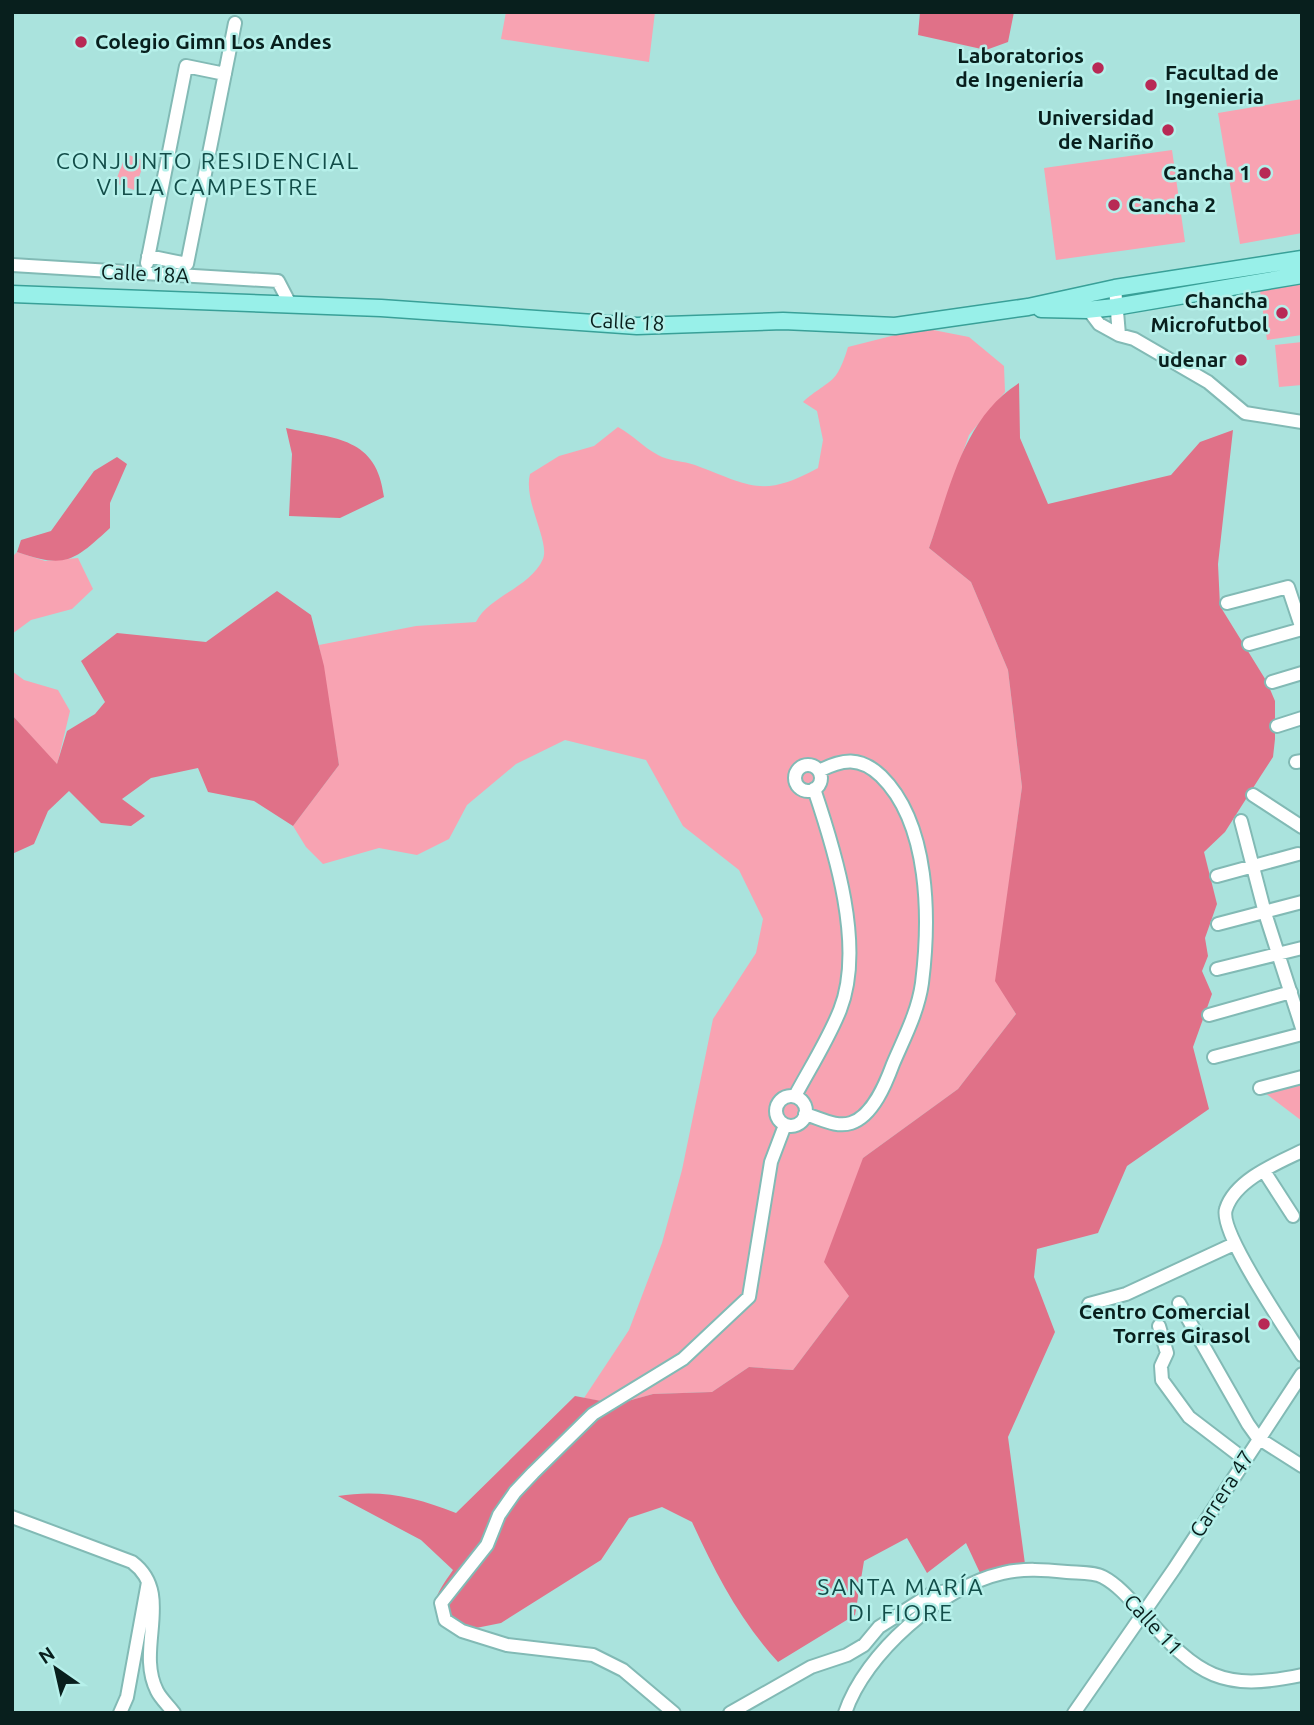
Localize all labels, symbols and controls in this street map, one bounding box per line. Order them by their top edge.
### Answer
place label: Colegio Gimn Los Andes [95,29,332,53]
marker: Colegio Gimn Los Andes [73,34,89,50]
place label: Laboratorios de Ingeniería [955,43,1084,91]
marker: Laboratorios de Ingeniería [1090,60,1106,76]
place label: Facultad de Ingenieria [1165,60,1279,108]
marker: Facultad de Ingenieria [1143,77,1159,93]
place label: Universidad de Nariño [1037,105,1154,153]
marker: Universidad de Nariño [1160,122,1176,138]
district label: CONJUNTO RESIDENCIAL VILLA CAMPESTRE [56,148,360,199]
place label: Cancha 1 [1163,160,1251,184]
marker: Cancha 1 [1257,165,1273,181]
place label: Cancha 2 [1128,192,1216,216]
marker: Cancha 2 [1106,197,1122,213]
street label: Calle 18A [100,259,190,287]
place label: Chancha Microfutbol [1150,288,1268,336]
marker: Chancha Microfutbol [1274,305,1290,321]
street label: Calle 18 [589,307,665,335]
place label: udenar [1158,347,1227,371]
marker: udenar [1233,352,1249,368]
place label: Centro Comercial Torres Girasol [1079,1299,1250,1347]
marker: Centro Comercial Torres Girasol [1256,1316,1272,1332]
street label: Carrera 47 [1184,1446,1258,1541]
district label: SANTA MARÍA DI FIORE [817,1573,985,1625]
street label: Calle 11 [1119,1589,1188,1660]
north arrow [21,1634,91,1704]
text: N [34,1642,59,1668]

